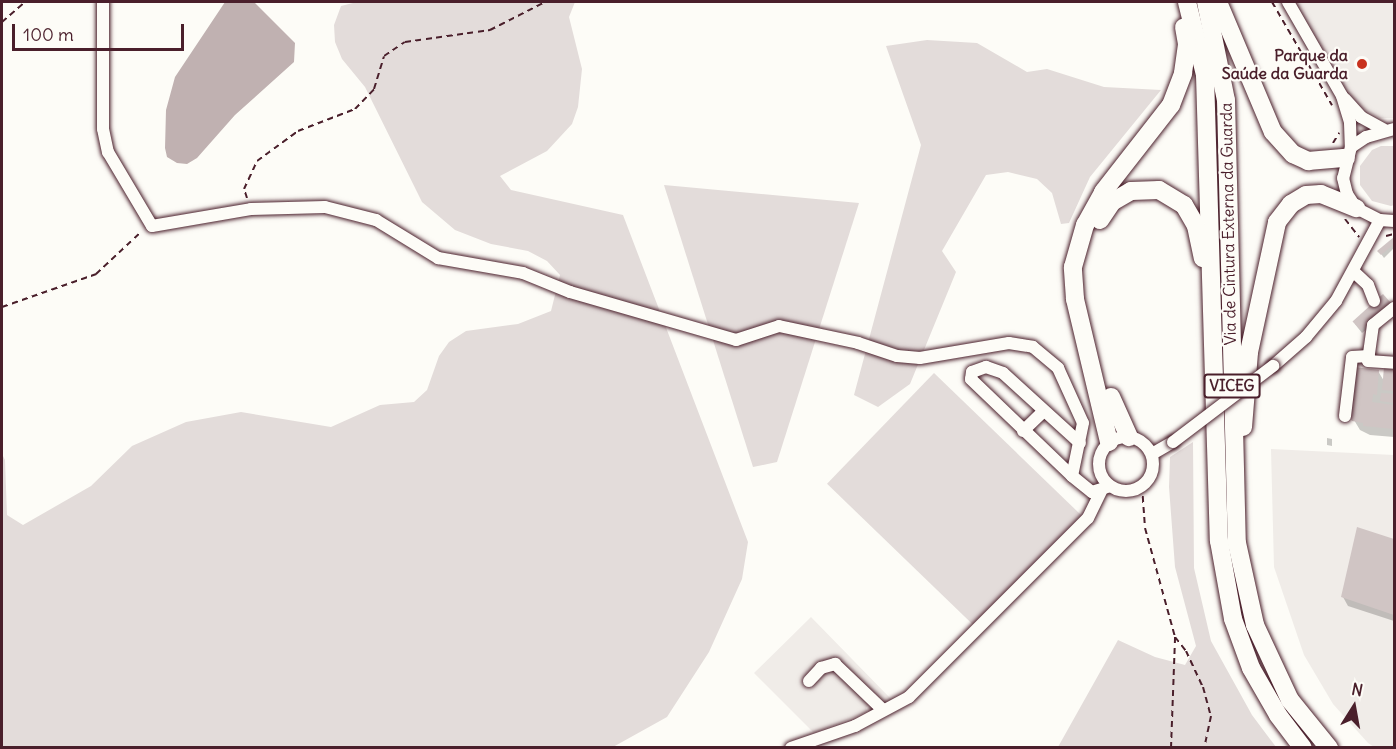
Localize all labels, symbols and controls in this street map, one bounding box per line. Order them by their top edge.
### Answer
scale bar [15,12,188,50]
text: 100 m [23,23,74,46]
place label: Parque da Saúde da Guarda [1222,45,1348,83]
marker: Parque da Saúde da Guarda [1353,55,1371,73]
street label: Via de Cintura Externa da Guarda [1216,103,1240,345]
road number: VICEG [1204,374,1260,398]
north arrow [1324,677,1384,737]
text: N [1350,678,1365,700]

